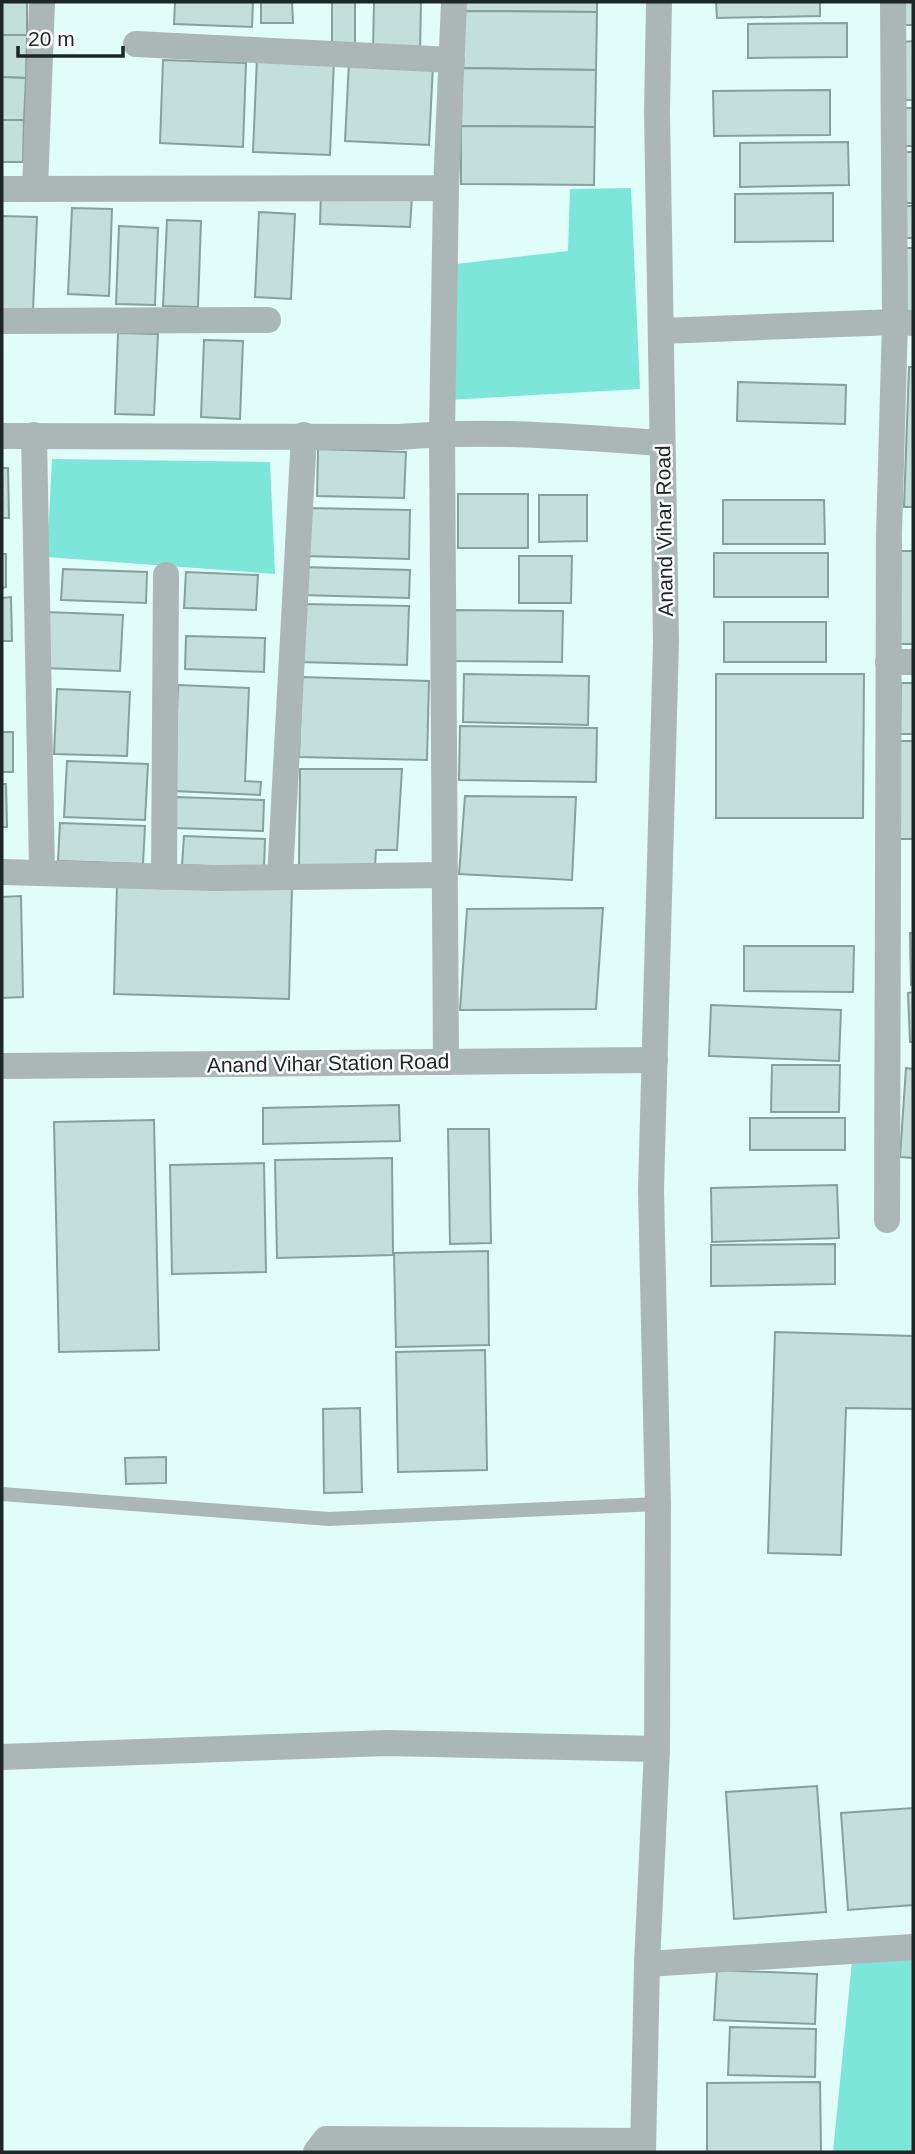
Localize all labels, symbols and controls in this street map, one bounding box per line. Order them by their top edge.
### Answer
scale bar [18,14,122,58]
text: 20 m [28,27,75,50]
street label: Anand Vihar Road [651,445,677,617]
street label: Anand Vihar Station Road [207,1049,449,1077]

